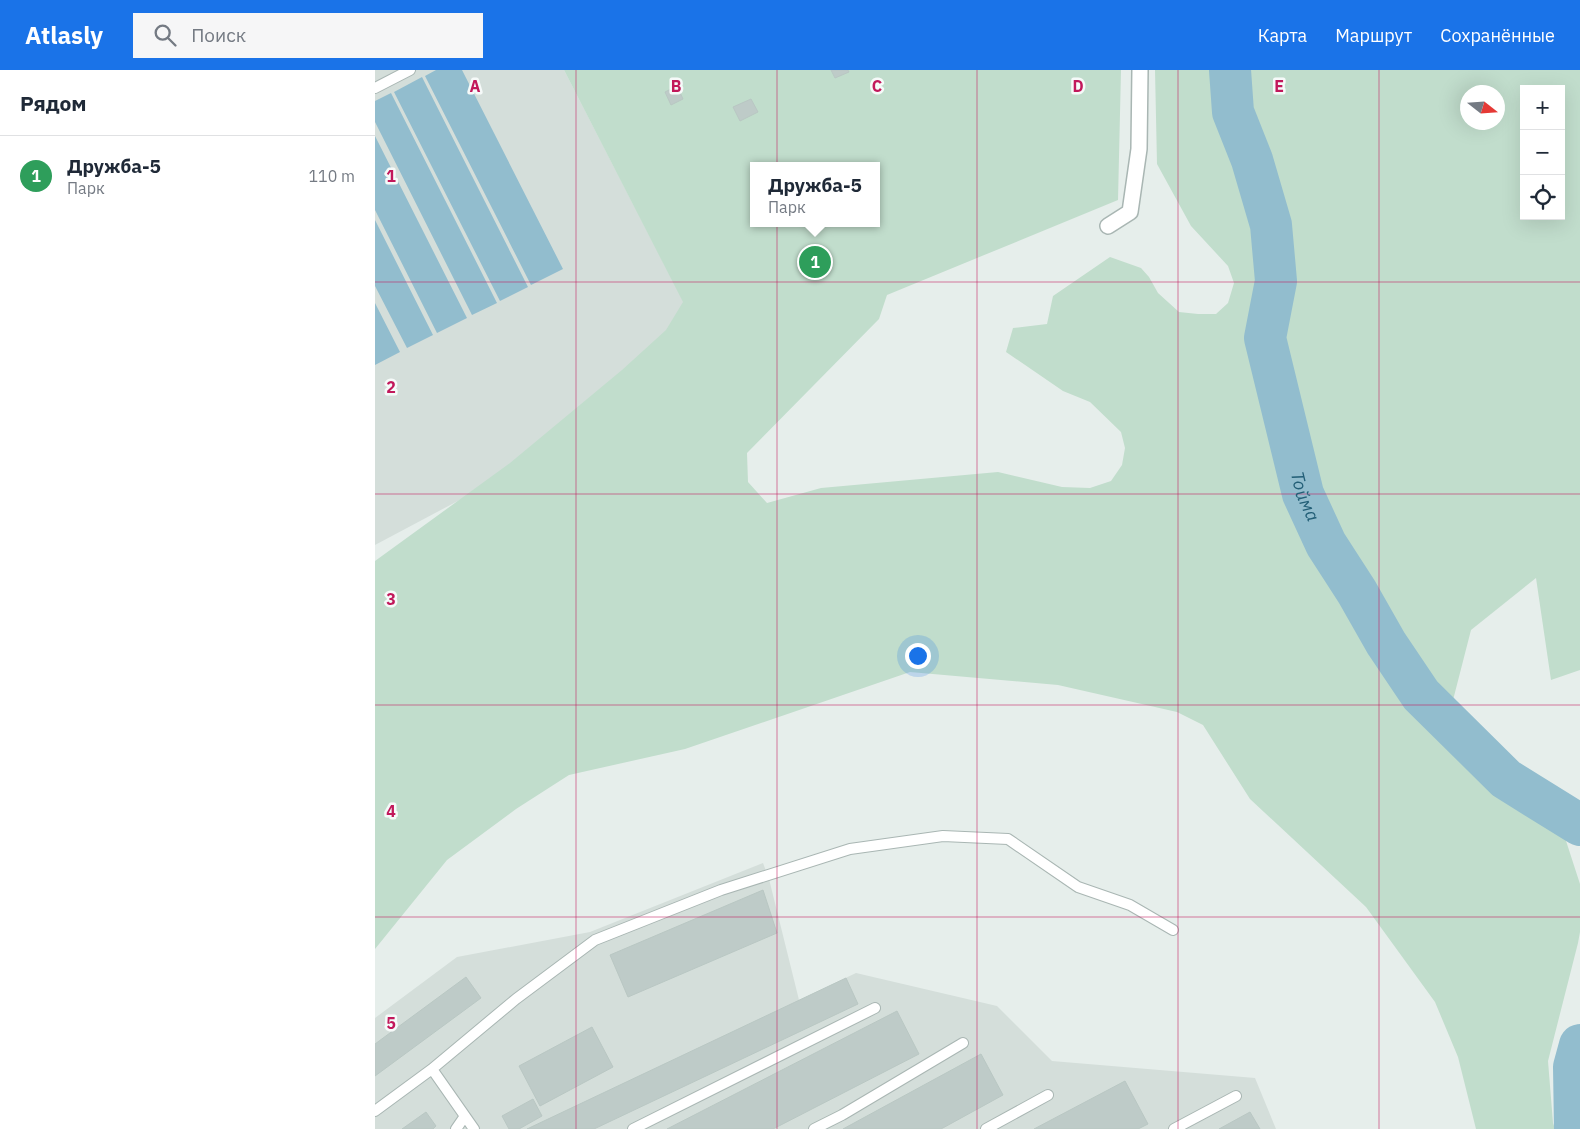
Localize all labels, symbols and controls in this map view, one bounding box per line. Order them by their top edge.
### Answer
search box [133,13,483,58]
text: Atlasly [25,19,103,51]
icon: search [151,21,179,49]
text: Поиск [191,23,246,47]
text: Карта [1258,24,1307,47]
text: Маршрут [1335,24,1412,47]
text: Сохранённые [1440,24,1555,47]
text: A [470,76,481,96]
text: B [671,76,682,96]
text: C [872,76,882,96]
text: D [1072,76,1084,96]
text: E [1274,76,1284,96]
north arrow [1460,85,1505,130]
map controls [1520,85,1565,220]
button: + [1520,85,1565,130]
text: Рядом [20,89,87,117]
button: − [1520,130,1565,175]
text: Дружба-5 [67,154,161,178]
popup [750,162,880,227]
text: 1 [31,166,41,186]
text: 110 m [308,166,355,186]
text: 1 [386,166,396,186]
text: Дружба-5 [768,173,862,197]
button: locate [1520,175,1565,220]
text: Парк [67,178,105,198]
text: Парк [768,197,806,217]
pin: 1 [799,243,831,281]
text: 2 [386,377,396,397]
water label: Тойма [1286,469,1325,525]
text: 3 [386,589,396,609]
your location [905,643,931,669]
text: 4 [386,801,396,821]
text: 5 [386,1013,396,1033]

